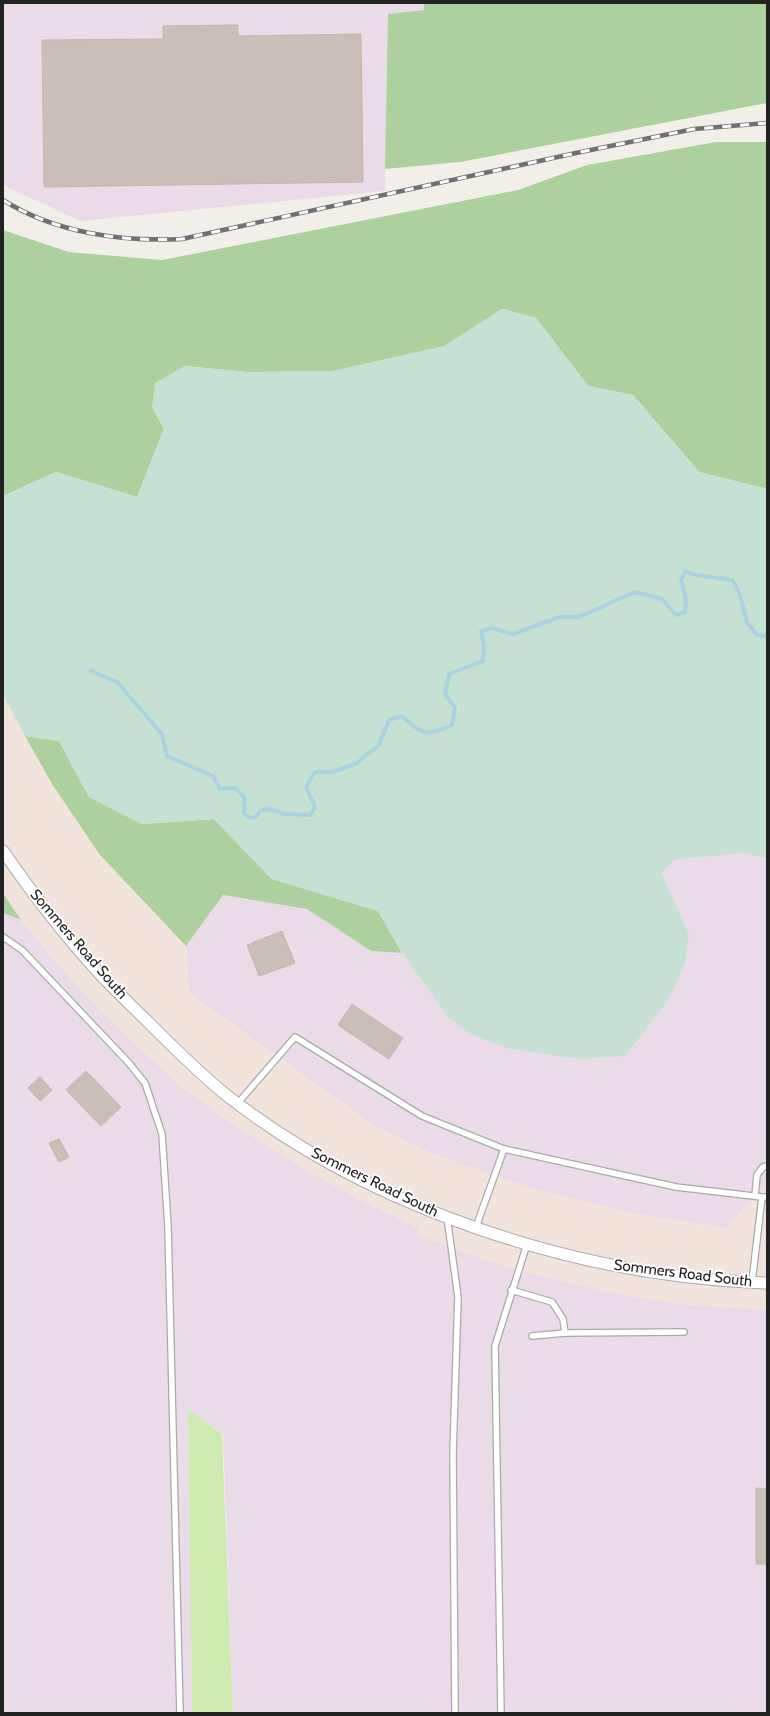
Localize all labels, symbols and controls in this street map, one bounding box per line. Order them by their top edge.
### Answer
street label: Sommers Road South [27,886,131,1002]
street label: Sommers Road South [308,1143,442,1221]
street label: Sommers Road South [613,1256,753,1290]

